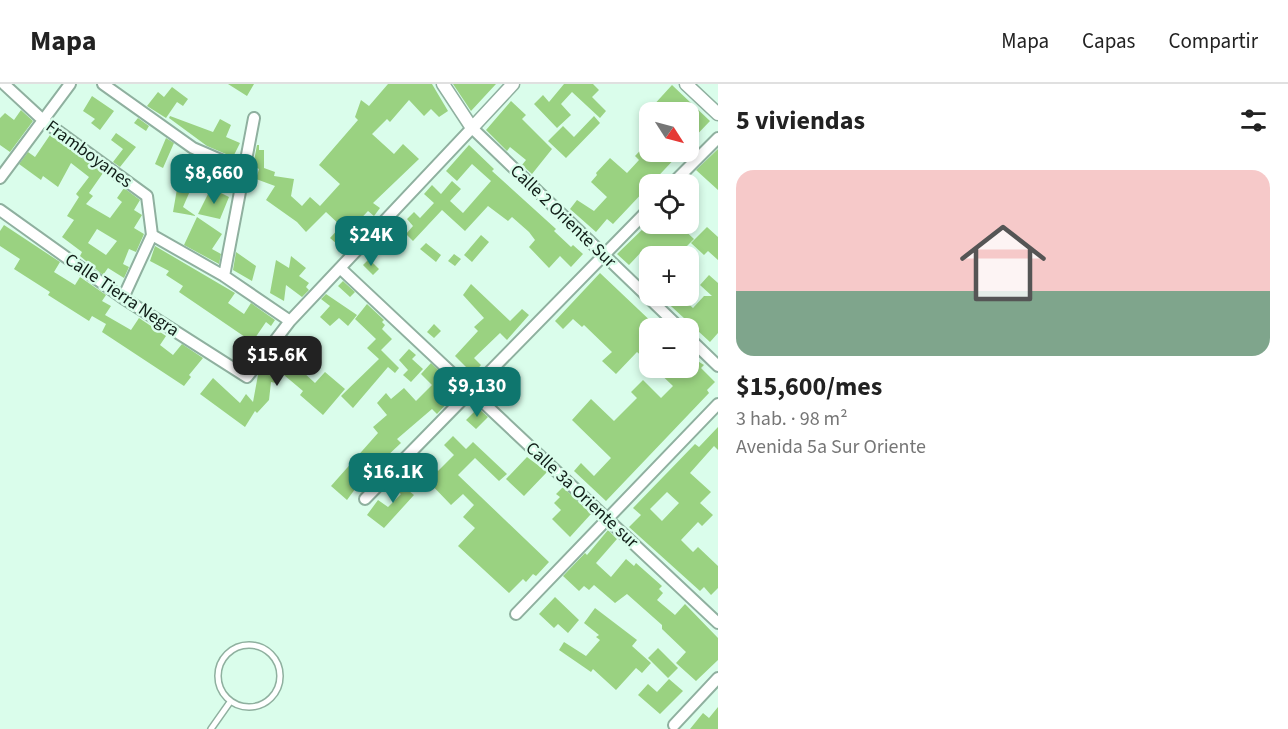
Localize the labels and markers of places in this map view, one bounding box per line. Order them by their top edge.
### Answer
pin: $8,660 [165,154,263,205]
pin: $24K [335,216,407,267]
pin: $15.6K [228,336,326,387]
pin: $9,130 [428,367,526,418]
pin: $16.1K [344,453,442,504]

